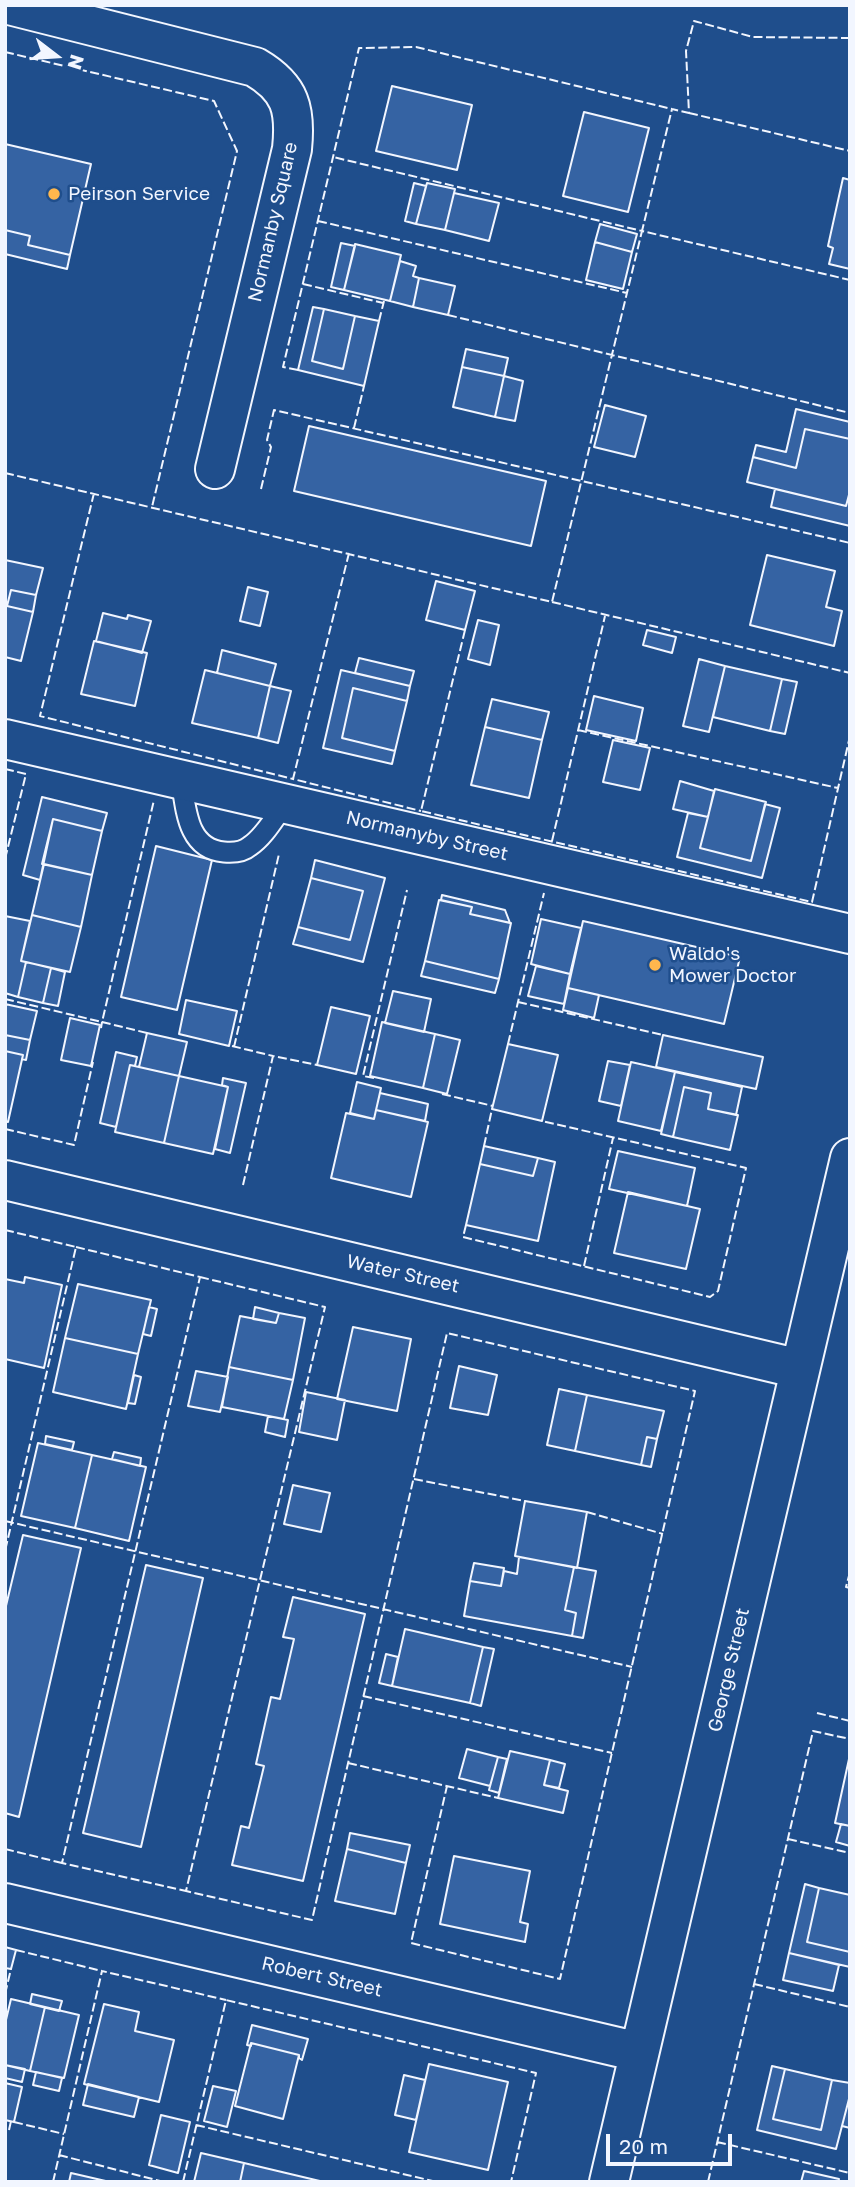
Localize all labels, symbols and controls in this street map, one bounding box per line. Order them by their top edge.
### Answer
north arrow [21,21,91,91]
text: N [63,52,90,73]
street label: Normanby Square [244,140,302,304]
place label: Peirson Service [68,183,210,205]
marker: Peirson Service [46,186,62,202]
street label: Normanyby Street [344,806,510,866]
place label: Waldo's Mower Doctor [669,943,796,987]
marker: Waldo's Mower Doctor [647,957,663,973]
street label: Water Street [344,1250,462,1298]
street label: George Street [704,1606,754,1734]
street label: Robert Street [259,1952,385,2002]
scale bar [610,2120,736,2164]
text: 20 m [619,2133,668,2159]

